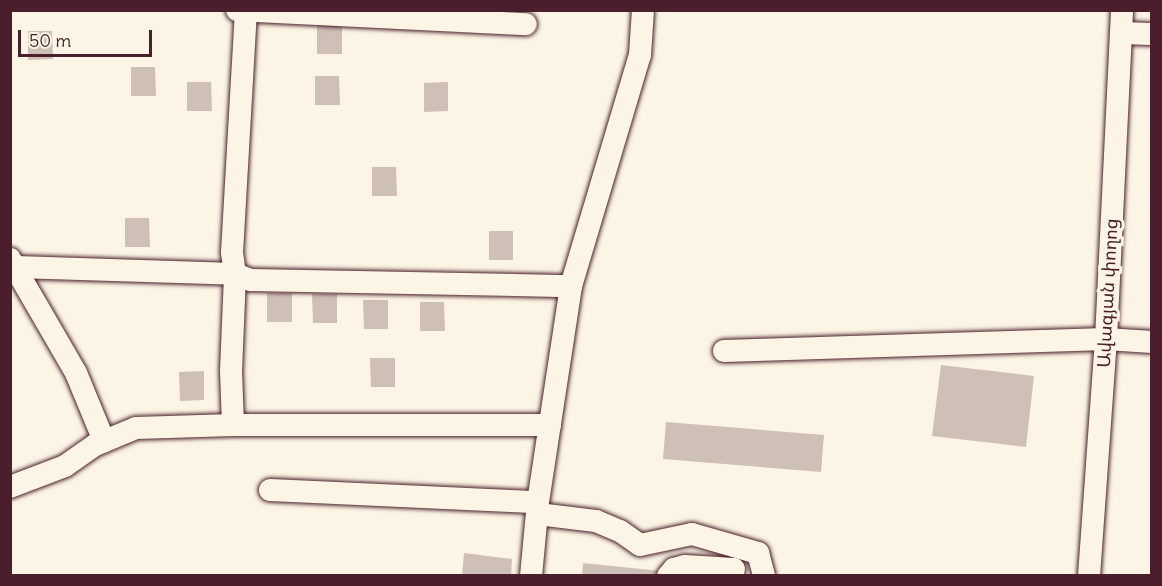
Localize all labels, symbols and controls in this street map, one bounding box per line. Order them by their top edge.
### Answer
scale bar [21,18,154,56]
text: 50 m [29,29,71,52]
street label: Ավագյան փողոց [1093,218,1123,368]

